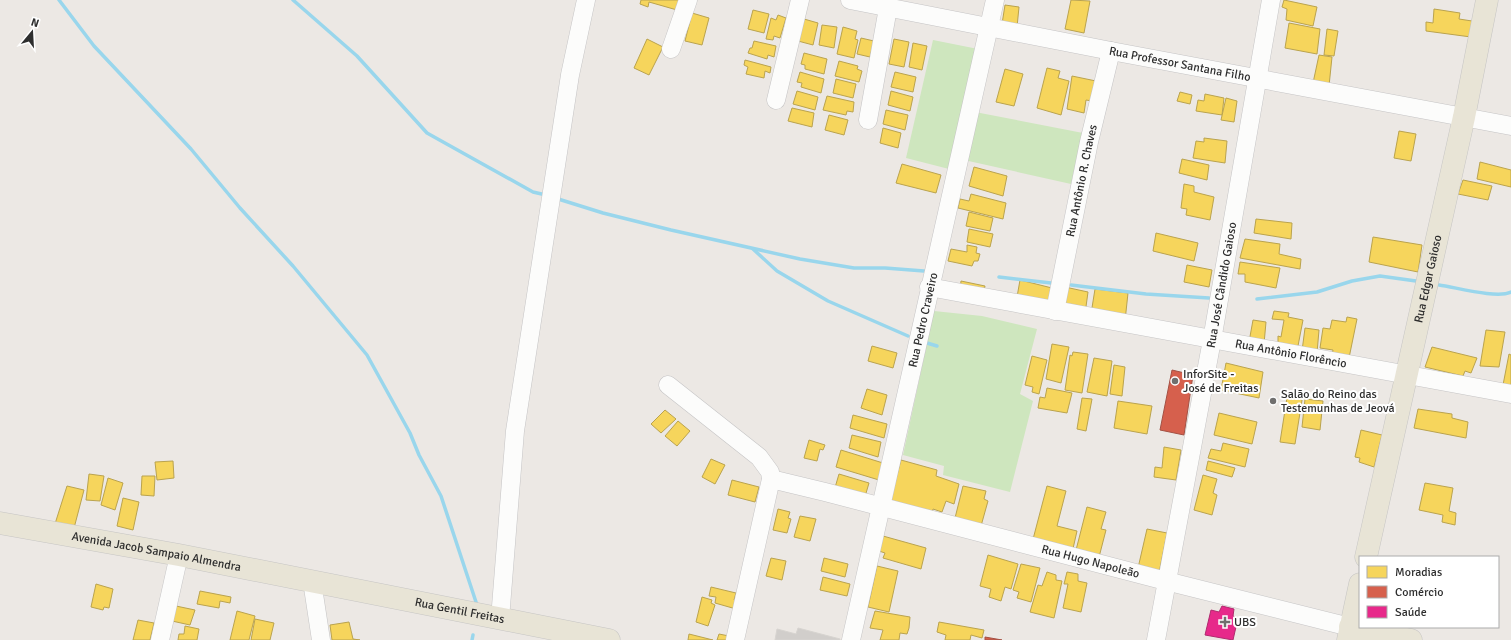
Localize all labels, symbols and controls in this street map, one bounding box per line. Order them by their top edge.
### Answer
north arrow [12,12,52,52]
text: N [29,16,41,30]
street label: Rua Professor Santana Filho [1108,44,1252,85]
street label: Rua Antônio R. Chaves [1063,123,1101,238]
street label: Rua José Cândido Gaioso [1204,221,1240,349]
street label: Rua Edgar Gaioso [1411,234,1446,324]
street label: Rua Pedro Craveiro [906,271,941,369]
street label: Rua Antônio Florêncio [1234,336,1348,372]
place label: InforSite - José de Freitas [1183,367,1258,396]
marker: InforSite - José de Freitas [1170,376,1180,386]
place label: Salão do Reino das Testemunhas de Jeová [1281,387,1394,416]
marker: Salão do Reino das Testemunhas de Jeová [1268,396,1278,406]
street label: Avenida Jacob Sampaio Almendra [70,529,242,575]
street label: Rua Hugo Napoleão [1040,542,1141,582]
legend [1359,556,1499,628]
text: Moradias [1395,565,1442,580]
text: Comércio [1395,585,1443,600]
street label: Rua Gentil Freitas [413,595,506,627]
text: Saúde [1395,605,1427,620]
place label: UBS [1234,615,1256,630]
marker: UBS [1219,616,1231,628]

